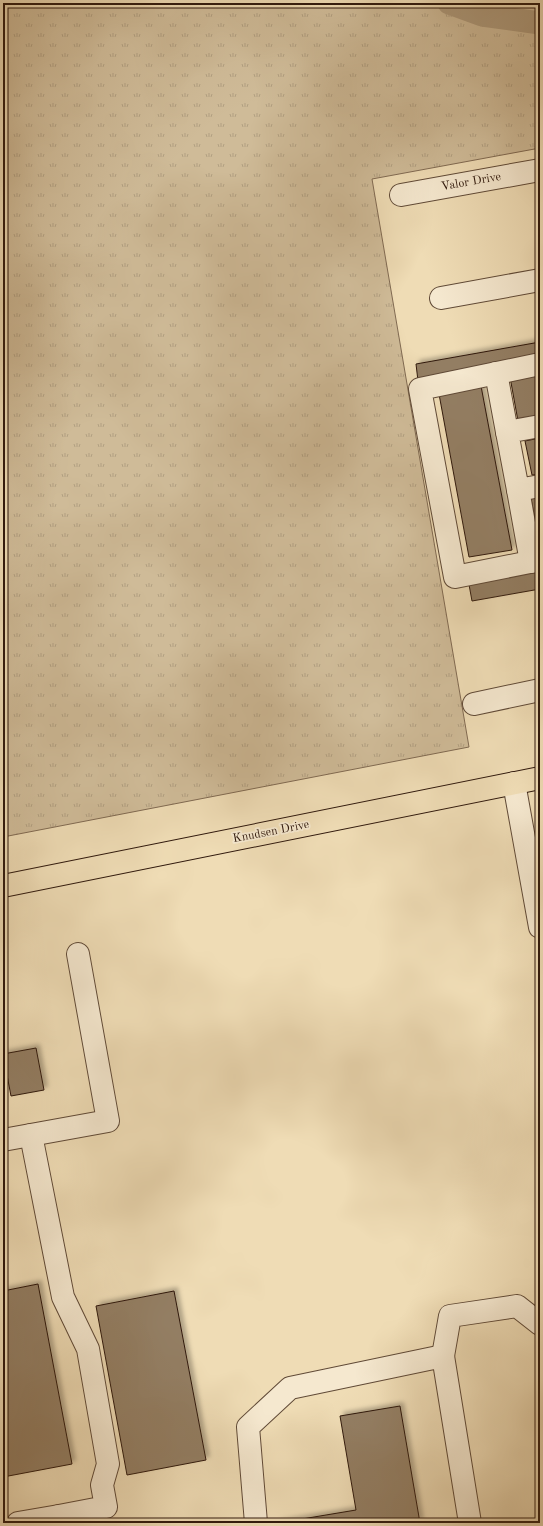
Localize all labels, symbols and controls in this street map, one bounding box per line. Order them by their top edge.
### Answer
street label: Valor Drive [440,171,502,193]
street label: Knudsen Drive [232,819,311,845]

